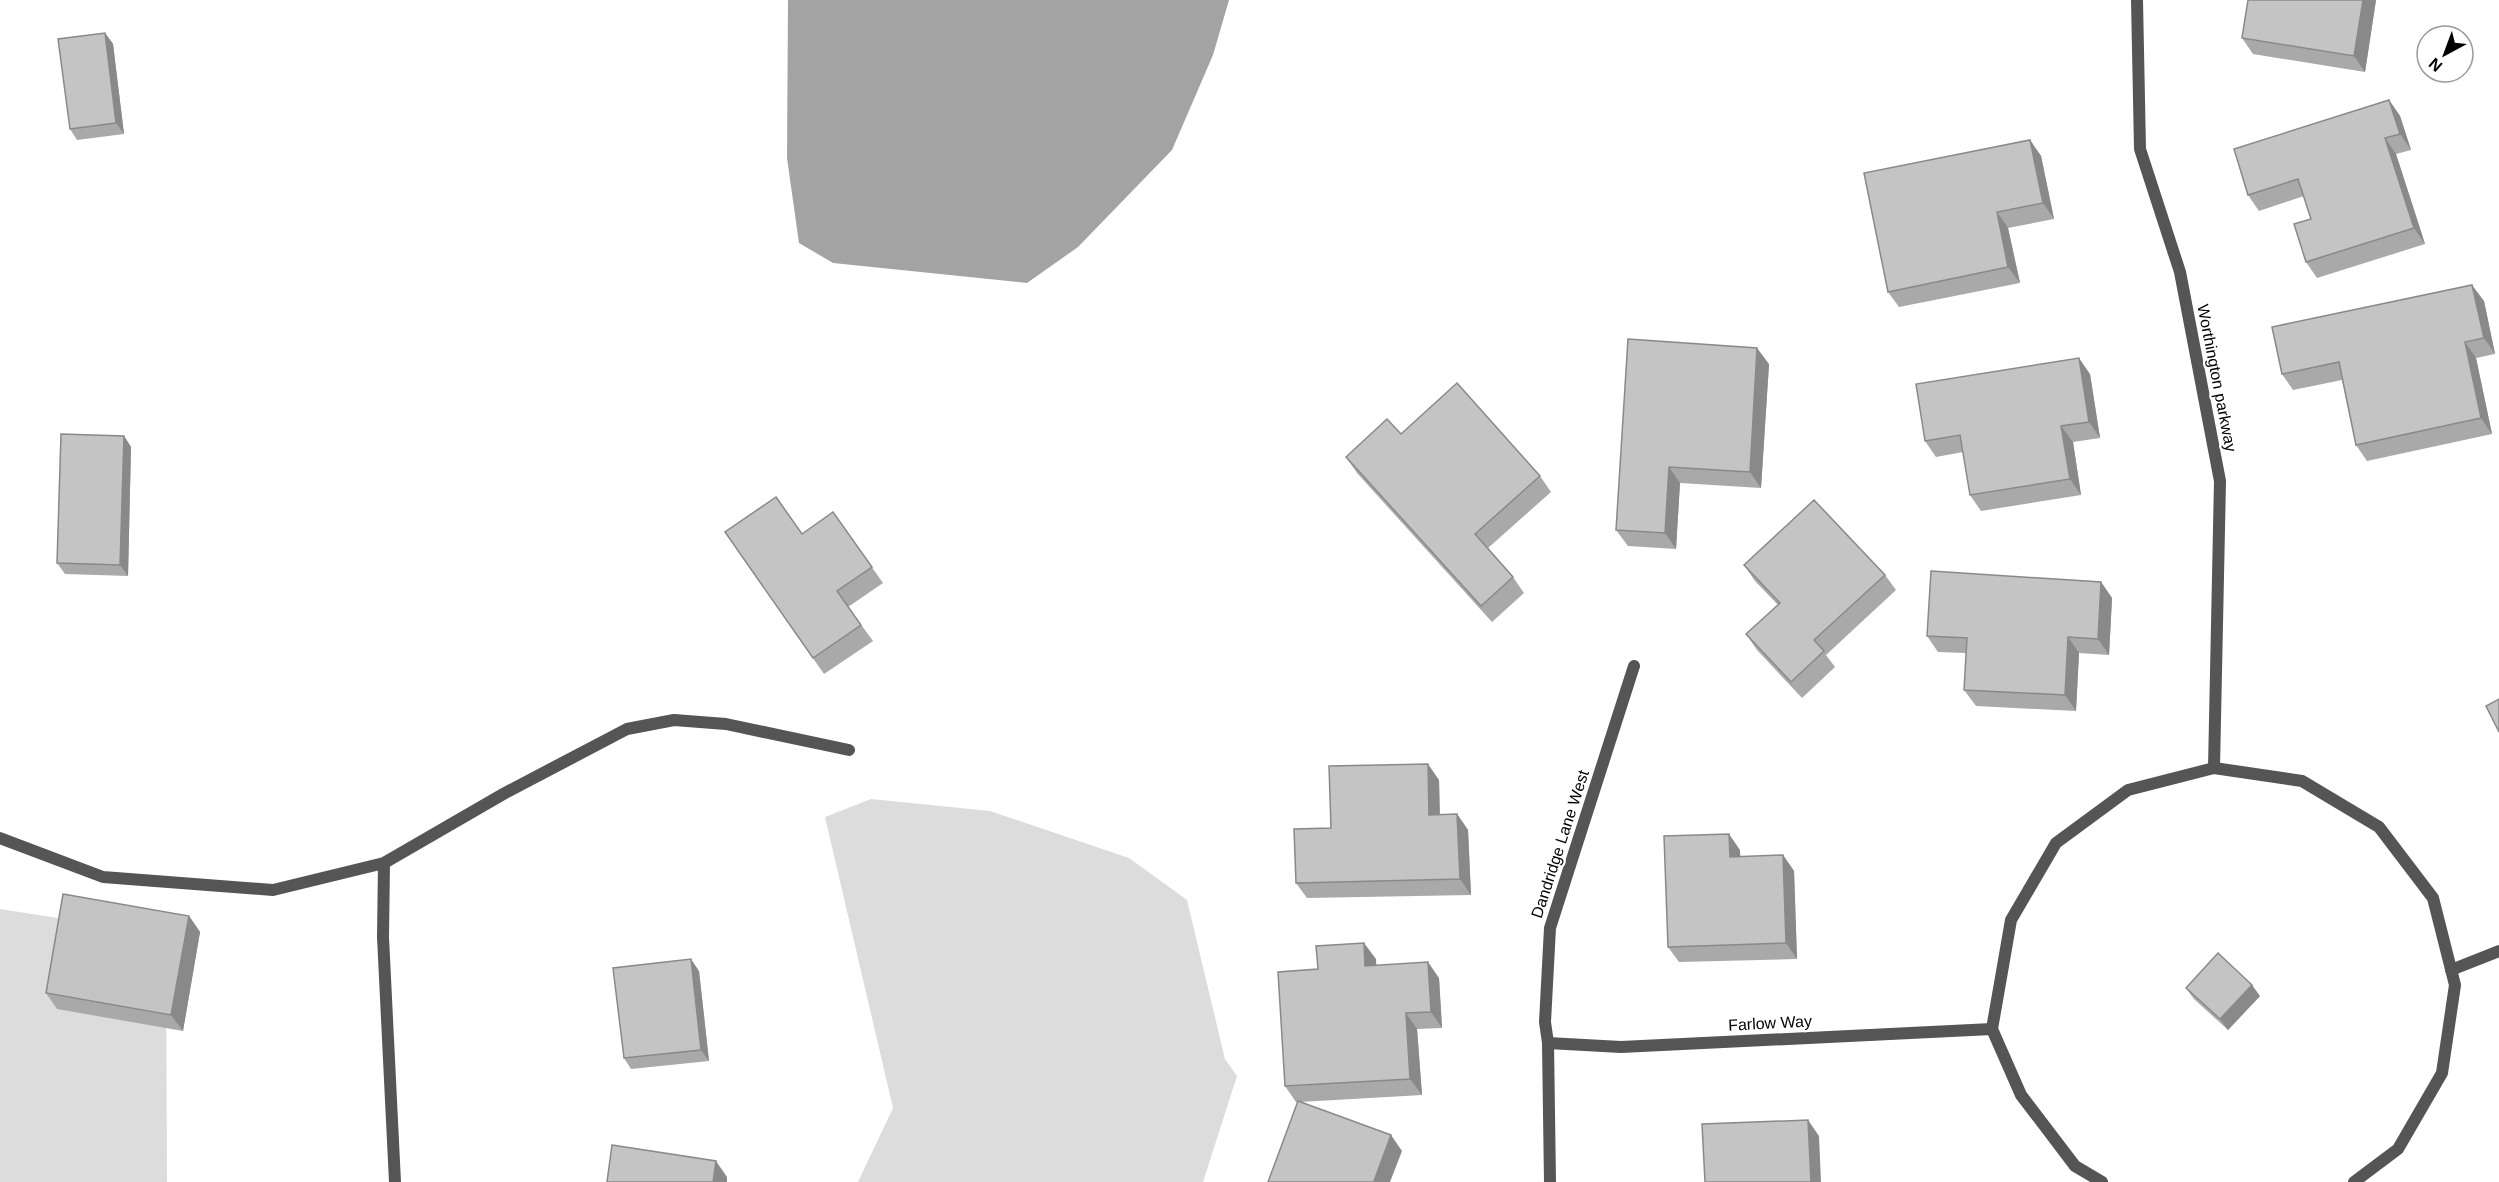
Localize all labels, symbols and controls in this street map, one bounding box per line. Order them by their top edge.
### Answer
north arrow [2415,24,2475,84]
text: N [2426,55,2445,75]
street label: Worthington parkway [2194,303,2240,453]
street label: Dandridge Lane West [1528,767,1592,920]
street label: Farlow Way [1728,1012,1812,1034]

